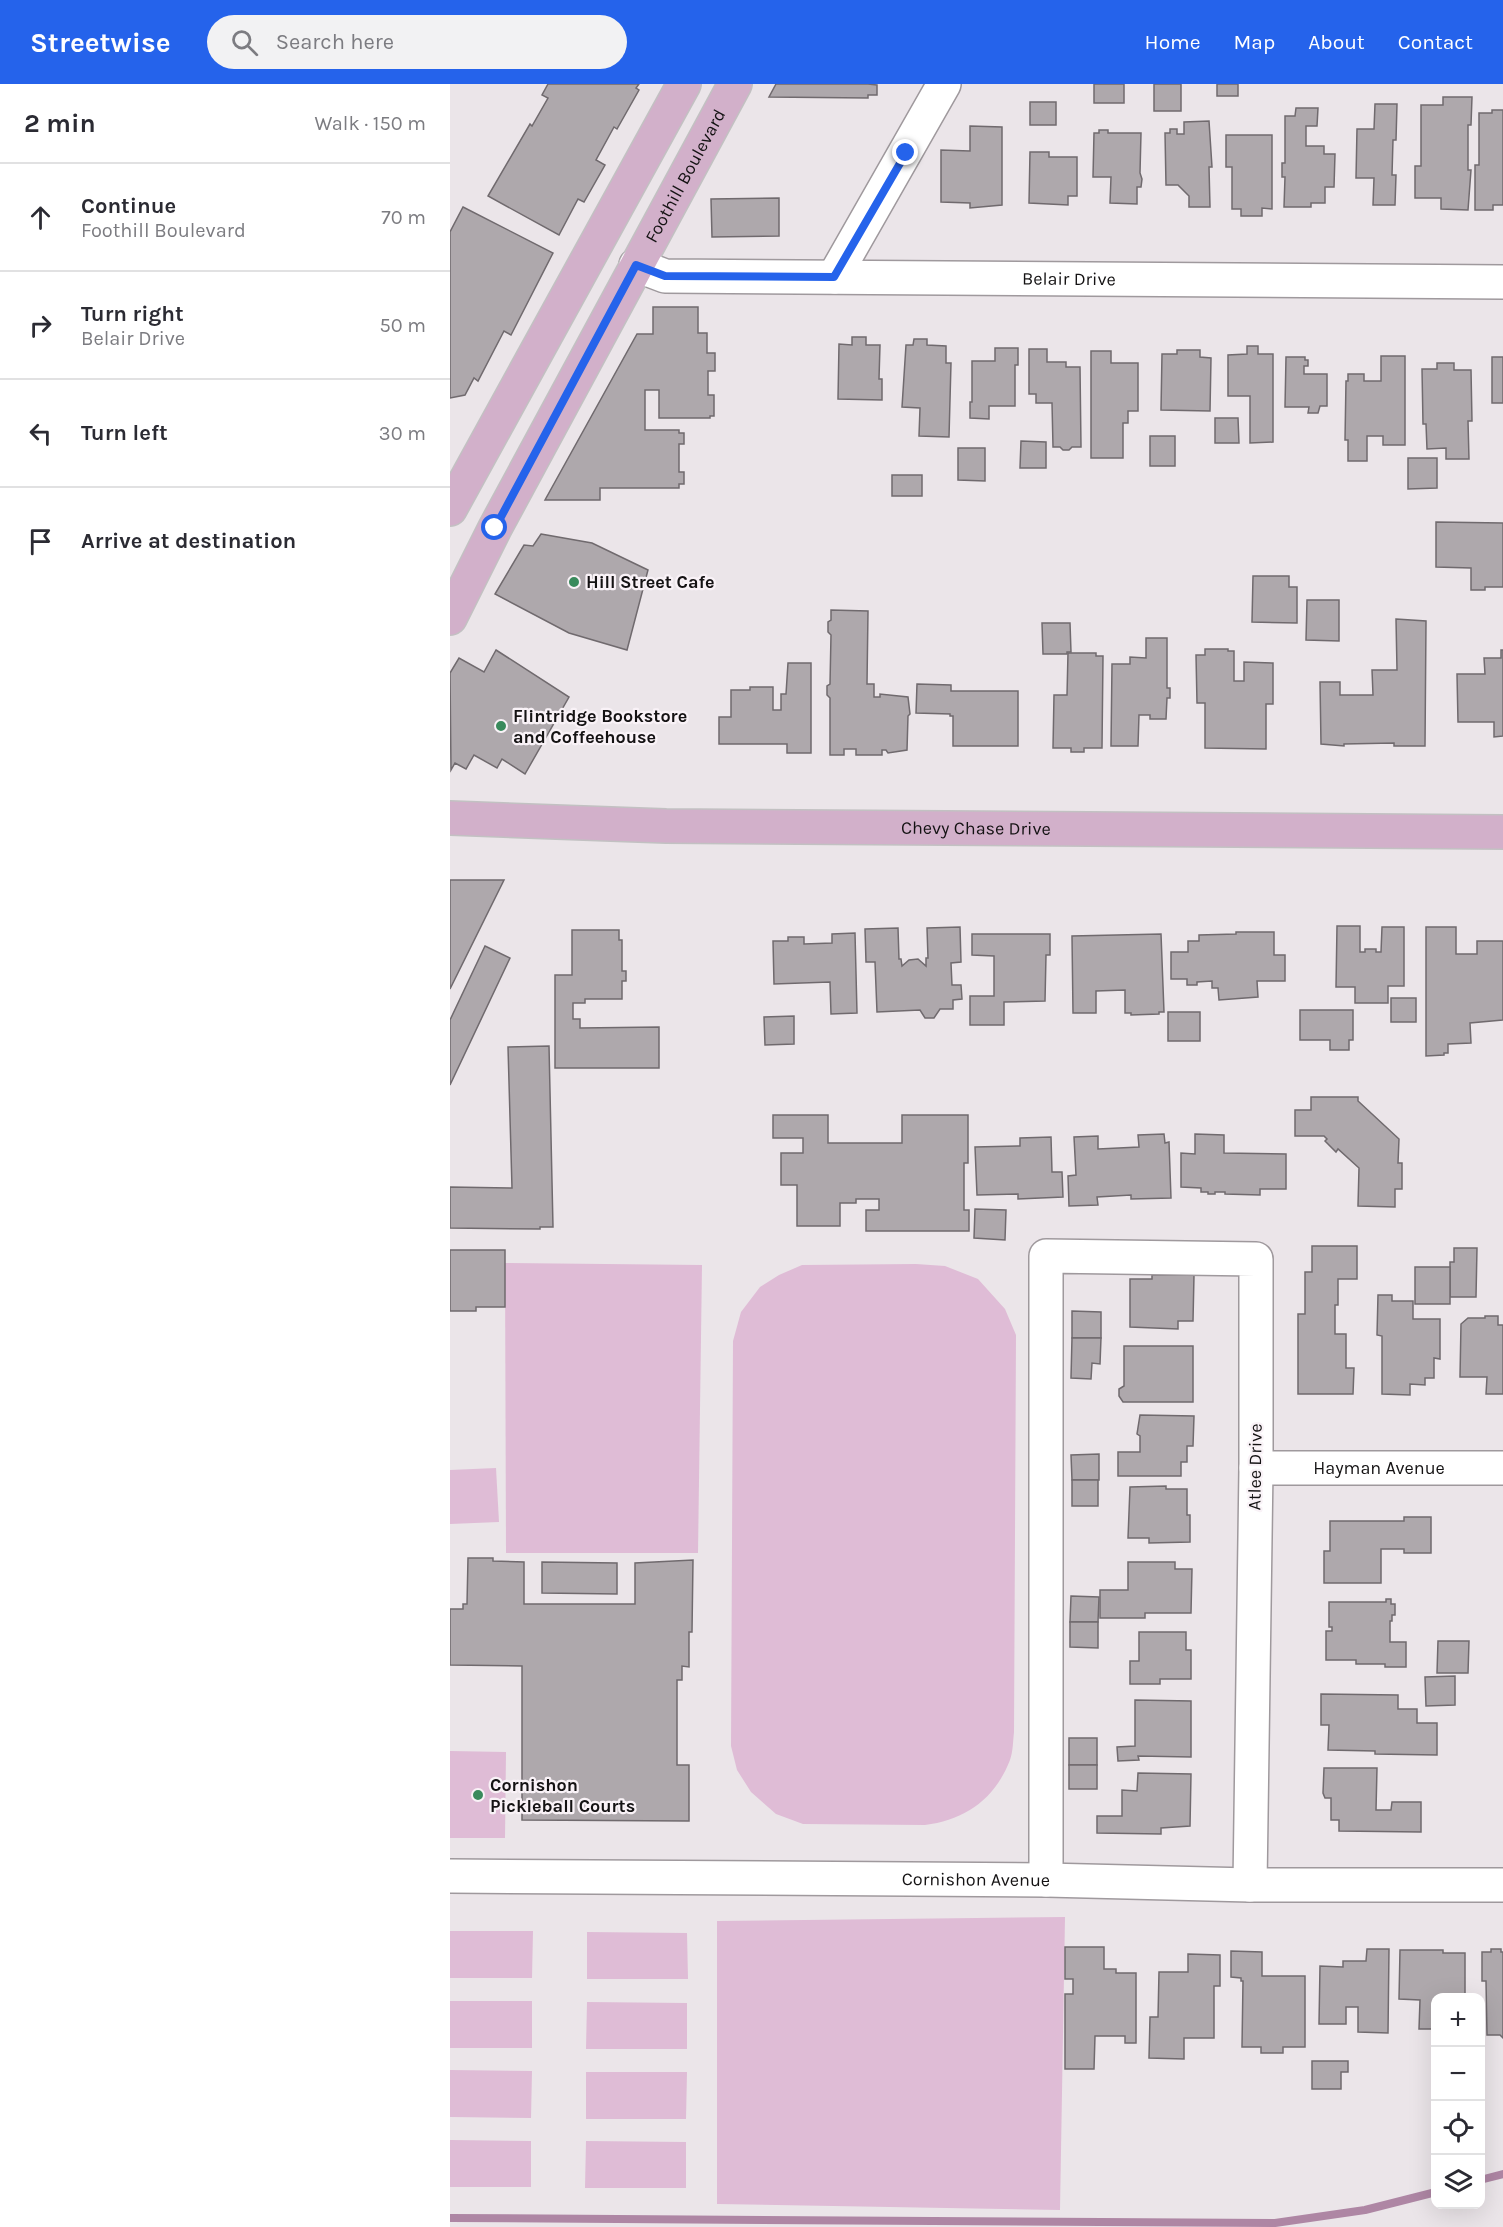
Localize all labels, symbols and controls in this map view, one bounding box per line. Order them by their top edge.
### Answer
search box [207,15,627,69]
text: Streetwise [30,26,171,59]
icon: search [228,26,261,59]
text: Search here [276,29,394,55]
text: Home [1145,30,1201,54]
text: Map [1234,30,1275,54]
text: About [1308,30,1365,54]
text: Contact [1398,30,1473,54]
street label: Foothill Boulevard [640,105,730,246]
text: 2 min [24,108,96,139]
text: Walk · 150 m [315,112,426,135]
route end [892,139,918,165]
text: Continue [81,193,176,219]
icon: ahead [24,201,57,234]
text: 70 m [381,206,426,229]
text: Foothill Boulevard [81,219,246,242]
street label: Belair Drive [1022,268,1116,290]
text: Turn right [81,301,184,327]
icon: right [24,309,57,342]
text: 50 m [379,314,426,337]
text: Belair Drive [81,327,185,350]
icon: left [24,417,57,450]
text: Turn left [81,420,168,446]
text: 30 m [379,422,426,445]
route start [481,514,507,540]
icon: arrive [24,525,57,558]
text: Arrive at destination [81,528,296,554]
place label: Hill Street Cafe [586,571,715,593]
marker: Hill Street Cafe [567,575,581,589]
place label: Flintridge Bookstore and Coffeehouse [513,705,687,748]
marker: Flintridge Bookstore and Coffeehouse [494,719,508,733]
street label: Chevy Chase Drive [901,817,1051,840]
street label: Atlee Drive [1243,1423,1267,1511]
street label: Hayman Avenue [1313,1457,1445,1479]
place label: Cornishon Pickleball Courts [490,1774,635,1817]
marker: Cornishon Pickleball Courts [471,1788,485,1802]
street label: Cornishon Avenue [902,1868,1050,1891]
map controls [1431,1993,1485,2209]
button: + [1431,1993,1485,2047]
button: − [1431,2047,1485,2101]
button: locate [1431,2101,1485,2155]
button: layers [1431,2155,1485,2209]

